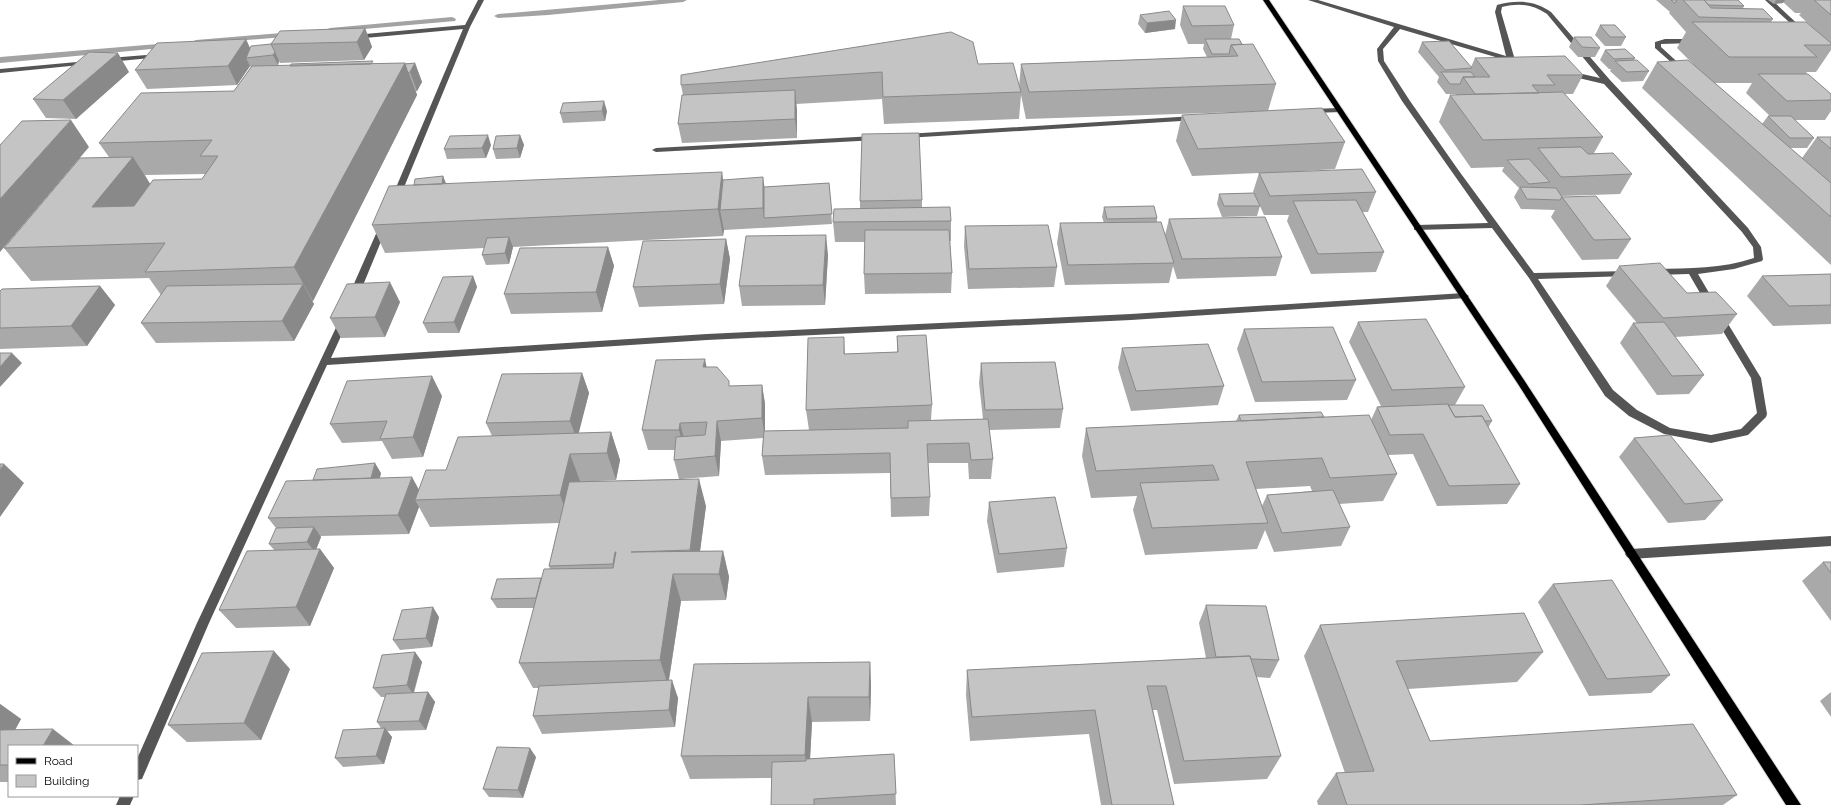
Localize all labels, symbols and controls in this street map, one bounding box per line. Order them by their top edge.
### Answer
legend [8,745,138,797]
text: Road [44,754,73,768]
text: Building [44,774,90,788]

